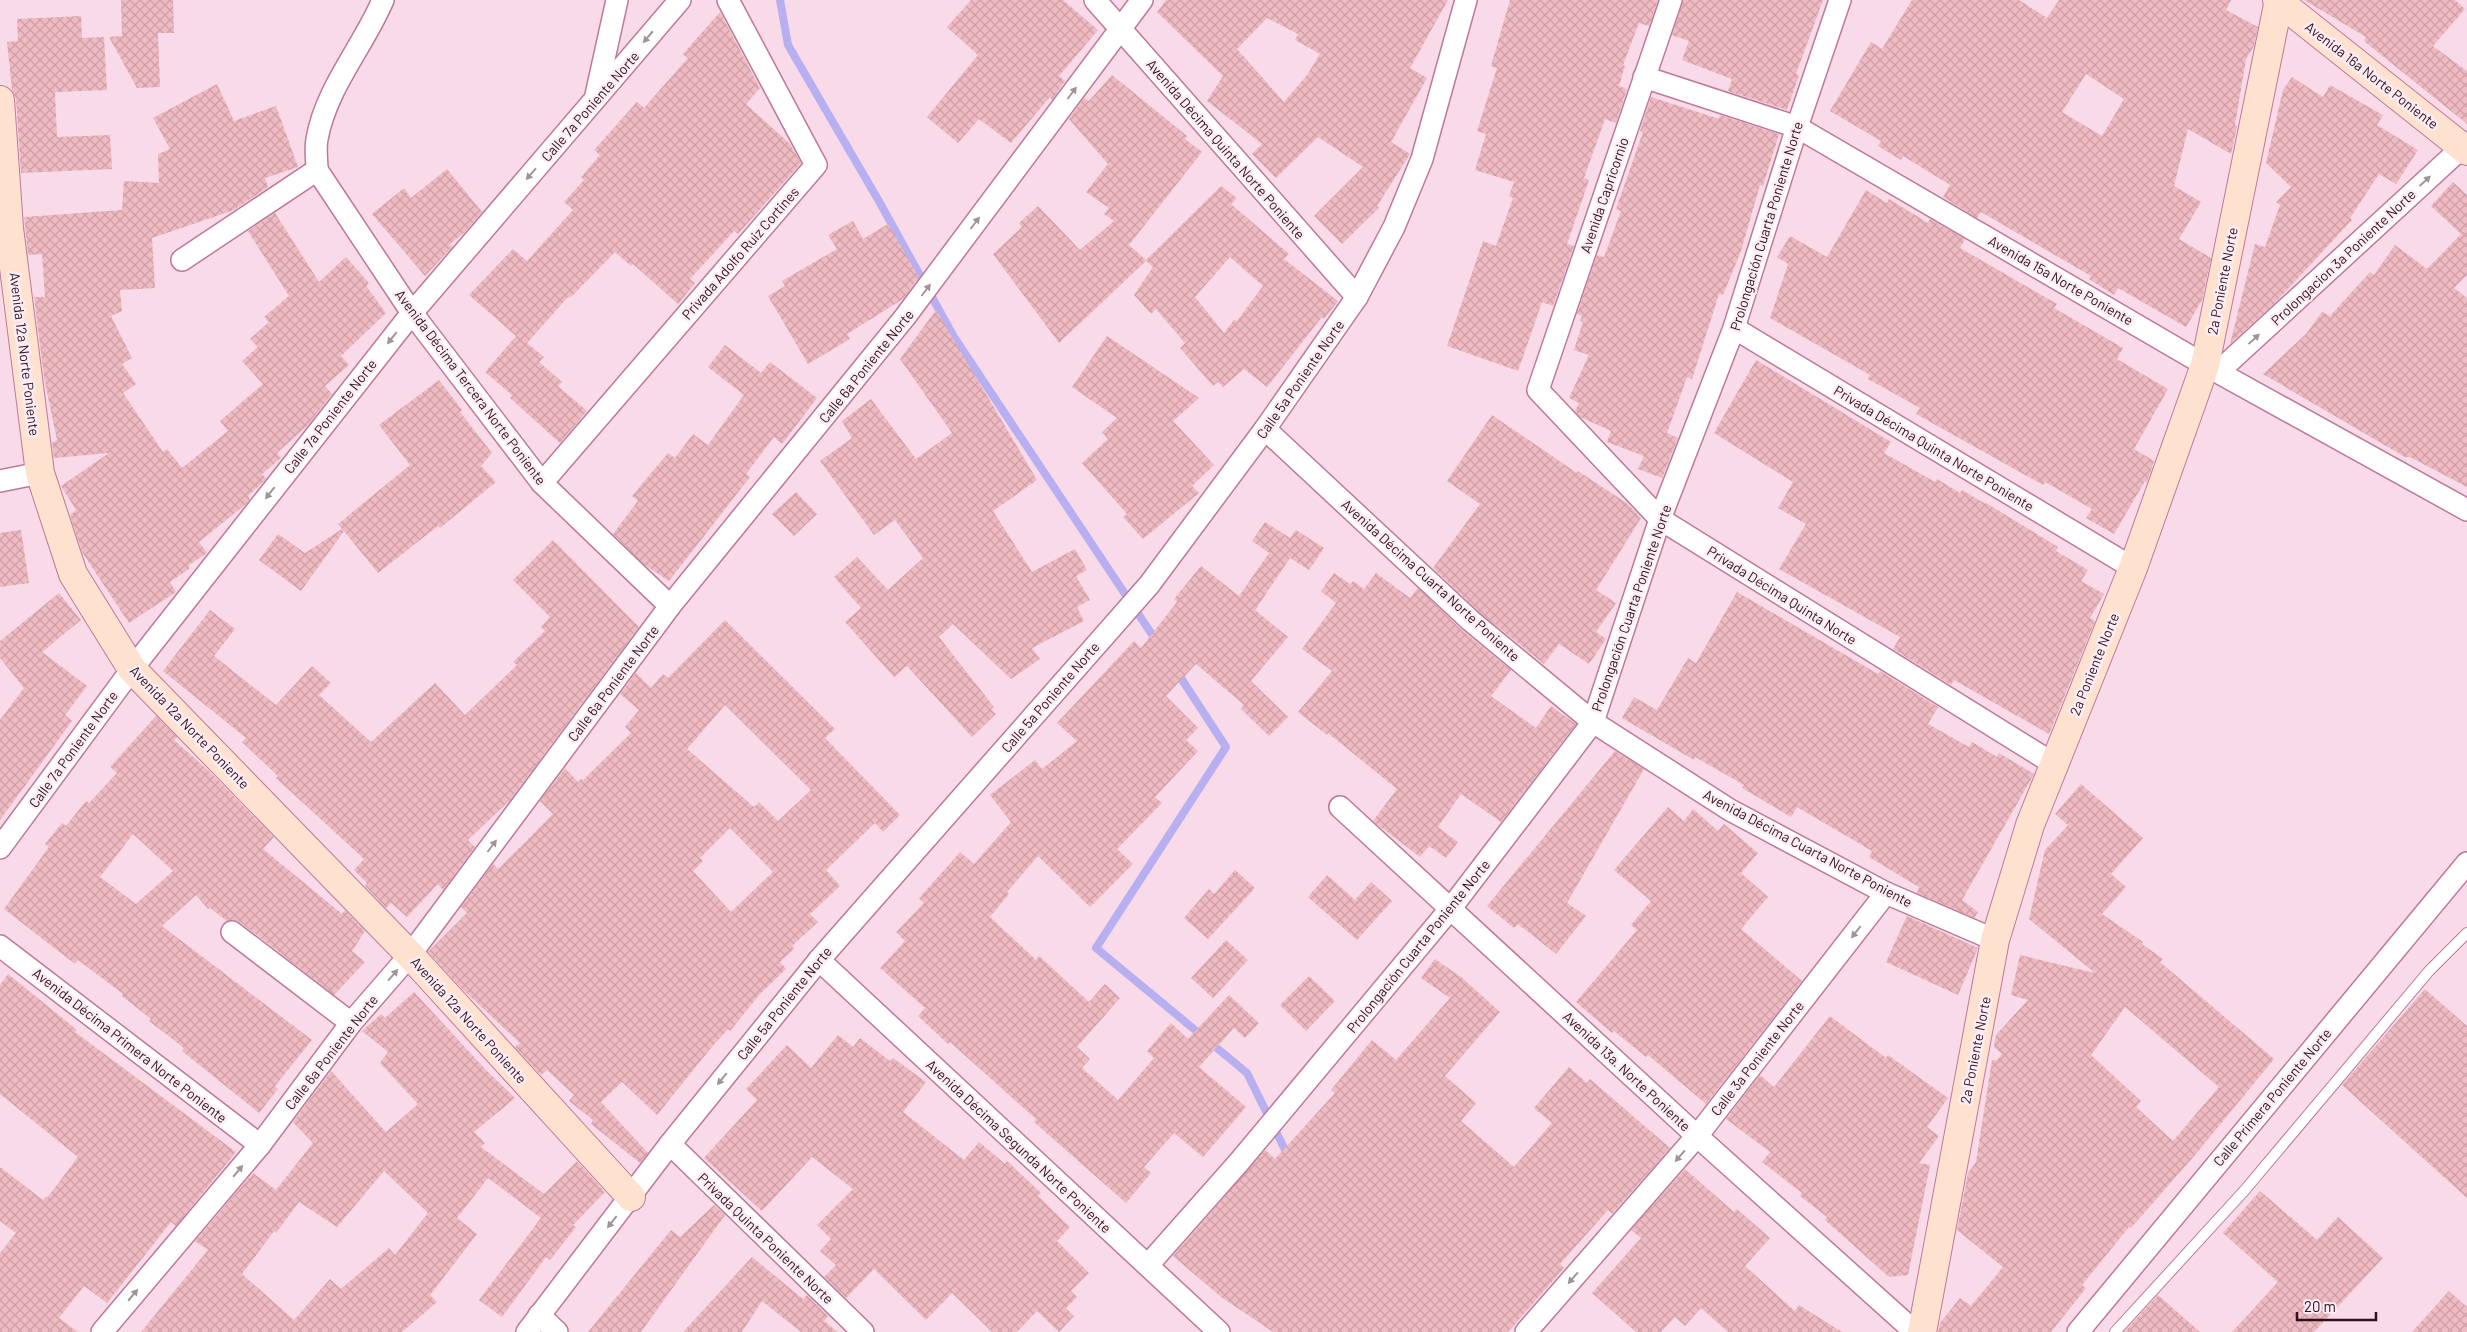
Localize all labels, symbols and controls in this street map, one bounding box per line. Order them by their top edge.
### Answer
street label: Avenida 16a Norte Poniente [2302,18,2442,132]
one-way arrow [642,31,654,43]
street label: Calle 7a Poniente Norte [537,47,643,165]
street label: Avenida Décima Quinta Norte Poniente [1143,56,1309,242]
one-way arrow [1067,87,1078,100]
street label: Prolongación Cuarta Poniente Norte [1726,119,1806,333]
street label: Avenida Capricornio [1576,135,1632,255]
one-way arrow [526,168,537,180]
one-way arrow [2419,175,2431,187]
street label: Privada Adolfo Ruiz Cortines [678,183,802,323]
street label: Prolongacion 3a Poniente Norte [2267,185,2419,329]
one-way arrow [970,217,981,230]
street label: 2a Poniente Norte [2203,226,2241,336]
street label: Avenida 15a Norte Poniente [1986,232,2136,328]
street label: Avenida 12a Norte Poniente [7,271,43,437]
one-way arrow [921,283,931,297]
street label: Avenida Décima Tercera Norte Poniente [392,286,550,488]
street label: Calle 6a Poniente Norte [815,306,917,426]
street label: Calle 5a Poniente Norte [1253,316,1347,442]
one-way arrow [387,331,397,345]
one-way arrow [2248,333,2261,344]
street label: Calle 7a Poniente Norte [280,355,380,477]
street label: Privada Décima Quinta Norte Poniente [1831,381,2037,515]
one-way arrow [265,486,275,500]
street label: Avenida Décima Cuarta Norte Poniente [1338,495,1524,665]
street label: Prolongación Cuarta Poniente Norte [1587,502,1675,714]
street label: Privada Décima Quinta Norte [1704,542,1860,648]
street label: 2a Poniente Norte [2066,610,2122,718]
street label: Calle 6a Poniente Norte [564,622,662,744]
street label: Calle 5a Poniente Norte [997,638,1103,756]
street label: Avenida 12a Norte Poniente [127,662,253,792]
street label: Calle 7a Poniente Norte [25,687,121,811]
street label: Avenida Décima Cuarta Norte Poniente [1701,785,1915,911]
one-way arrow [487,839,497,853]
street label: Prolongación Cuarta Poniente Norte [1343,856,1493,1036]
one-way arrow [1850,925,1861,938]
street label: Calle 5a Poniente Norte [733,943,835,1063]
street label: Avenida 12a Norte Poniente [408,953,530,1087]
street label: Avenida Décima Primera Norte Poniente [30,964,230,1126]
one-way arrow [387,969,399,981]
street label: Calle 6a Poniente Norte [281,991,381,1113]
street label: 2a Poniente Norte [1956,995,1994,1105]
street label: Calle 3a Poniente Norte [1707,997,1807,1119]
street label: Avenida 13a. Norte Poniente [1560,1007,1694,1135]
street label: Calle Primera Poniente Norte [2209,1025,2335,1169]
street label: Avenida Décima Segunda Norte Poniente [923,1056,1115,1236]
one-way arrow [716,1073,727,1086]
one-way arrow [1674,1149,1685,1162]
one-way arrow [233,1164,244,1177]
street label: Privada Quinta Poniente Norte [695,1169,837,1307]
one-way arrow [606,1215,617,1228]
one-way arrow [1568,1272,1579,1284]
one-way arrow [128,1288,139,1301]
scale bar [2297,1290,2376,1322]
text: 20 m [2304,1297,2336,1315]

